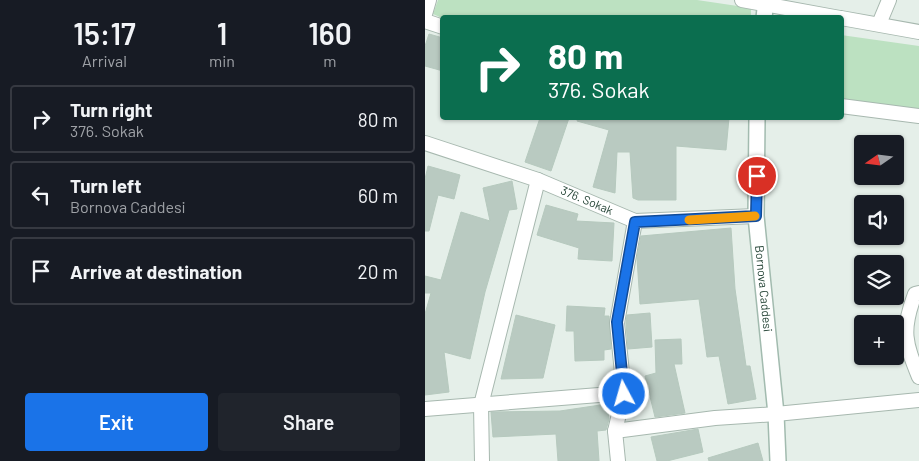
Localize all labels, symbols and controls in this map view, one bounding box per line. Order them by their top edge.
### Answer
text: 15:17 [73,15,136,51]
text: 1 [217,15,227,51]
text: 160 [308,15,352,51]
text: 80 m [548,34,623,76]
icon: right [465,35,530,100]
text: Arrival [82,51,127,70]
text: min [209,51,235,70]
text: m [323,51,337,70]
text: 376. Sokak [548,76,650,102]
text: Turn right [70,98,152,121]
icon: right [27,105,55,133]
text: 80 m [358,108,398,131]
text: 376. Sokak [70,121,144,140]
north arrow [854,135,904,185]
map controls [854,135,904,365]
pin [736,155,778,197]
icon: arrive [743,162,771,190]
text: Turn left [70,174,141,197]
icon: left [27,181,55,209]
street label: 376. Sokak [559,183,616,217]
text: 60 m [358,184,398,207]
button: sound [854,195,904,245]
text: Bornova Caddesi [70,197,186,216]
street label: Bornova Caddesi [753,245,776,332]
button: layers [854,255,904,305]
icon: arrive [27,257,55,285]
text: Arrive at destination [70,260,242,283]
text: 20 m [358,260,398,283]
button: + [854,315,904,365]
position arrow [597,367,649,419]
button: Exit [25,393,208,451]
button: Share [218,393,400,451]

